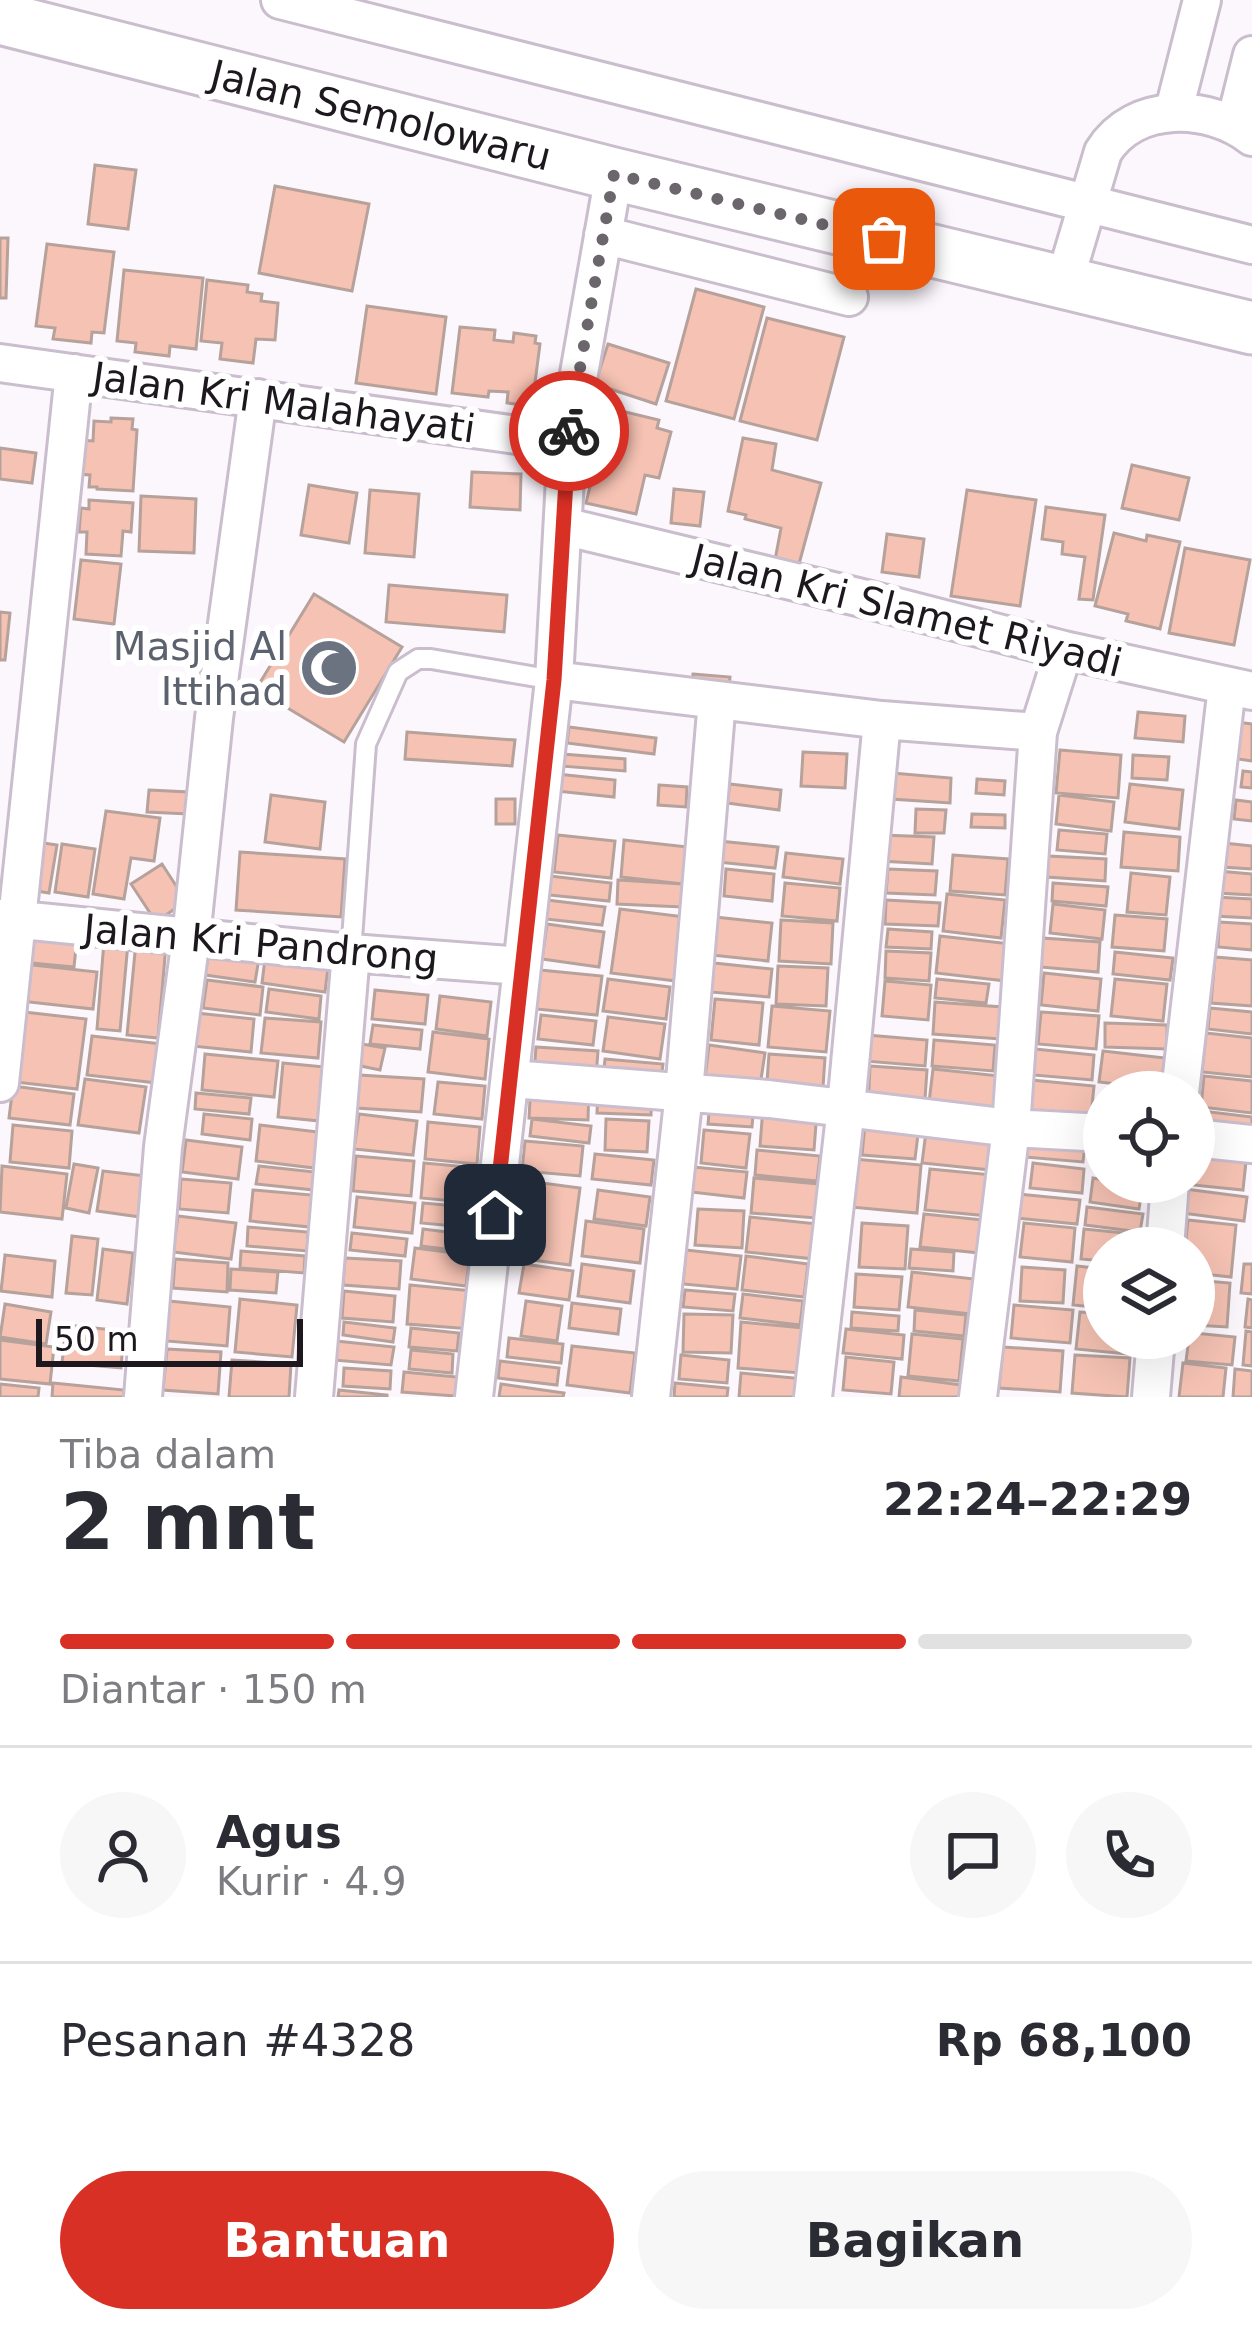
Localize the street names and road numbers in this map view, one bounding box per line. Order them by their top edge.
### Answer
street label: Jalan Semolowaru [203,51,556,180]
street label: Jalan Kri Malahayati [87,353,478,452]
street label: Jalan Kri Slamet Riyadi [684,534,1127,686]
street label: Jalan Kri Pandrong [79,905,440,981]

